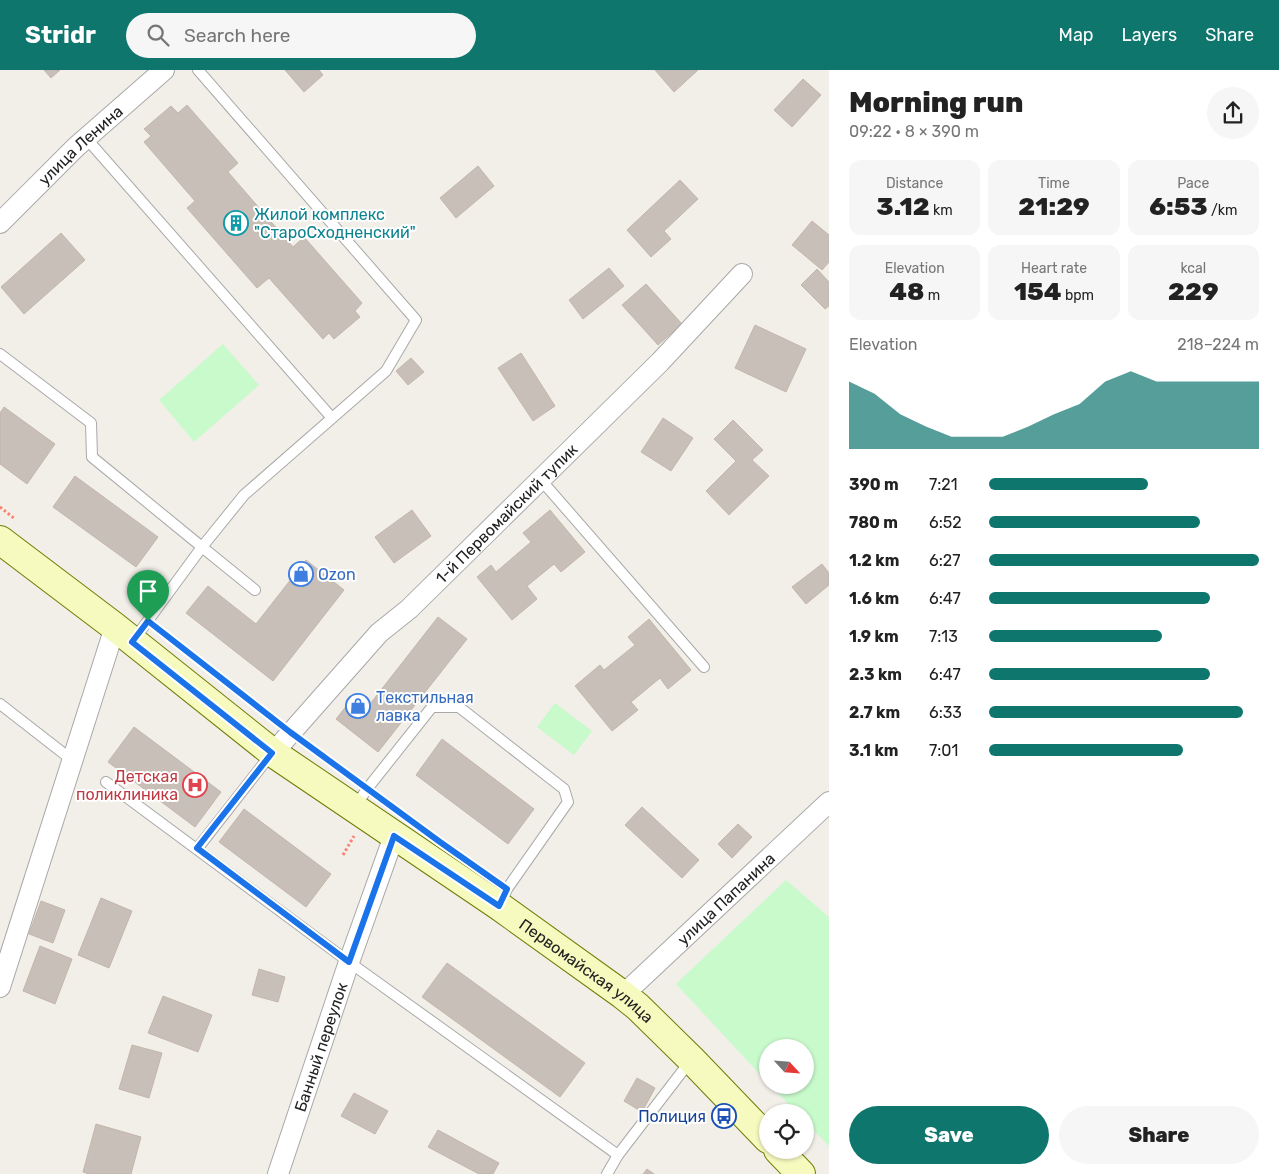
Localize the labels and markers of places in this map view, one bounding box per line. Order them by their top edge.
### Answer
place label: Жилой комплекс "СтароСходненский" [254,205,416,242]
building icon: Жилой комплекс "СтароСходненский" [223,210,249,236]
shop icon: Ozon [288,561,314,587]
place label: Ozon [318,565,356,584]
pin [127,570,169,621]
place label: Текстильная лавка [376,688,474,725]
shop icon: Текстильная лавка [345,693,371,719]
place label: Детская поликлиника [76,767,178,804]
hospital icon: Детская поликлиника [182,772,208,798]
bus stop icon: Полиция [711,1103,737,1129]
place label: Полиция [638,1107,706,1126]

